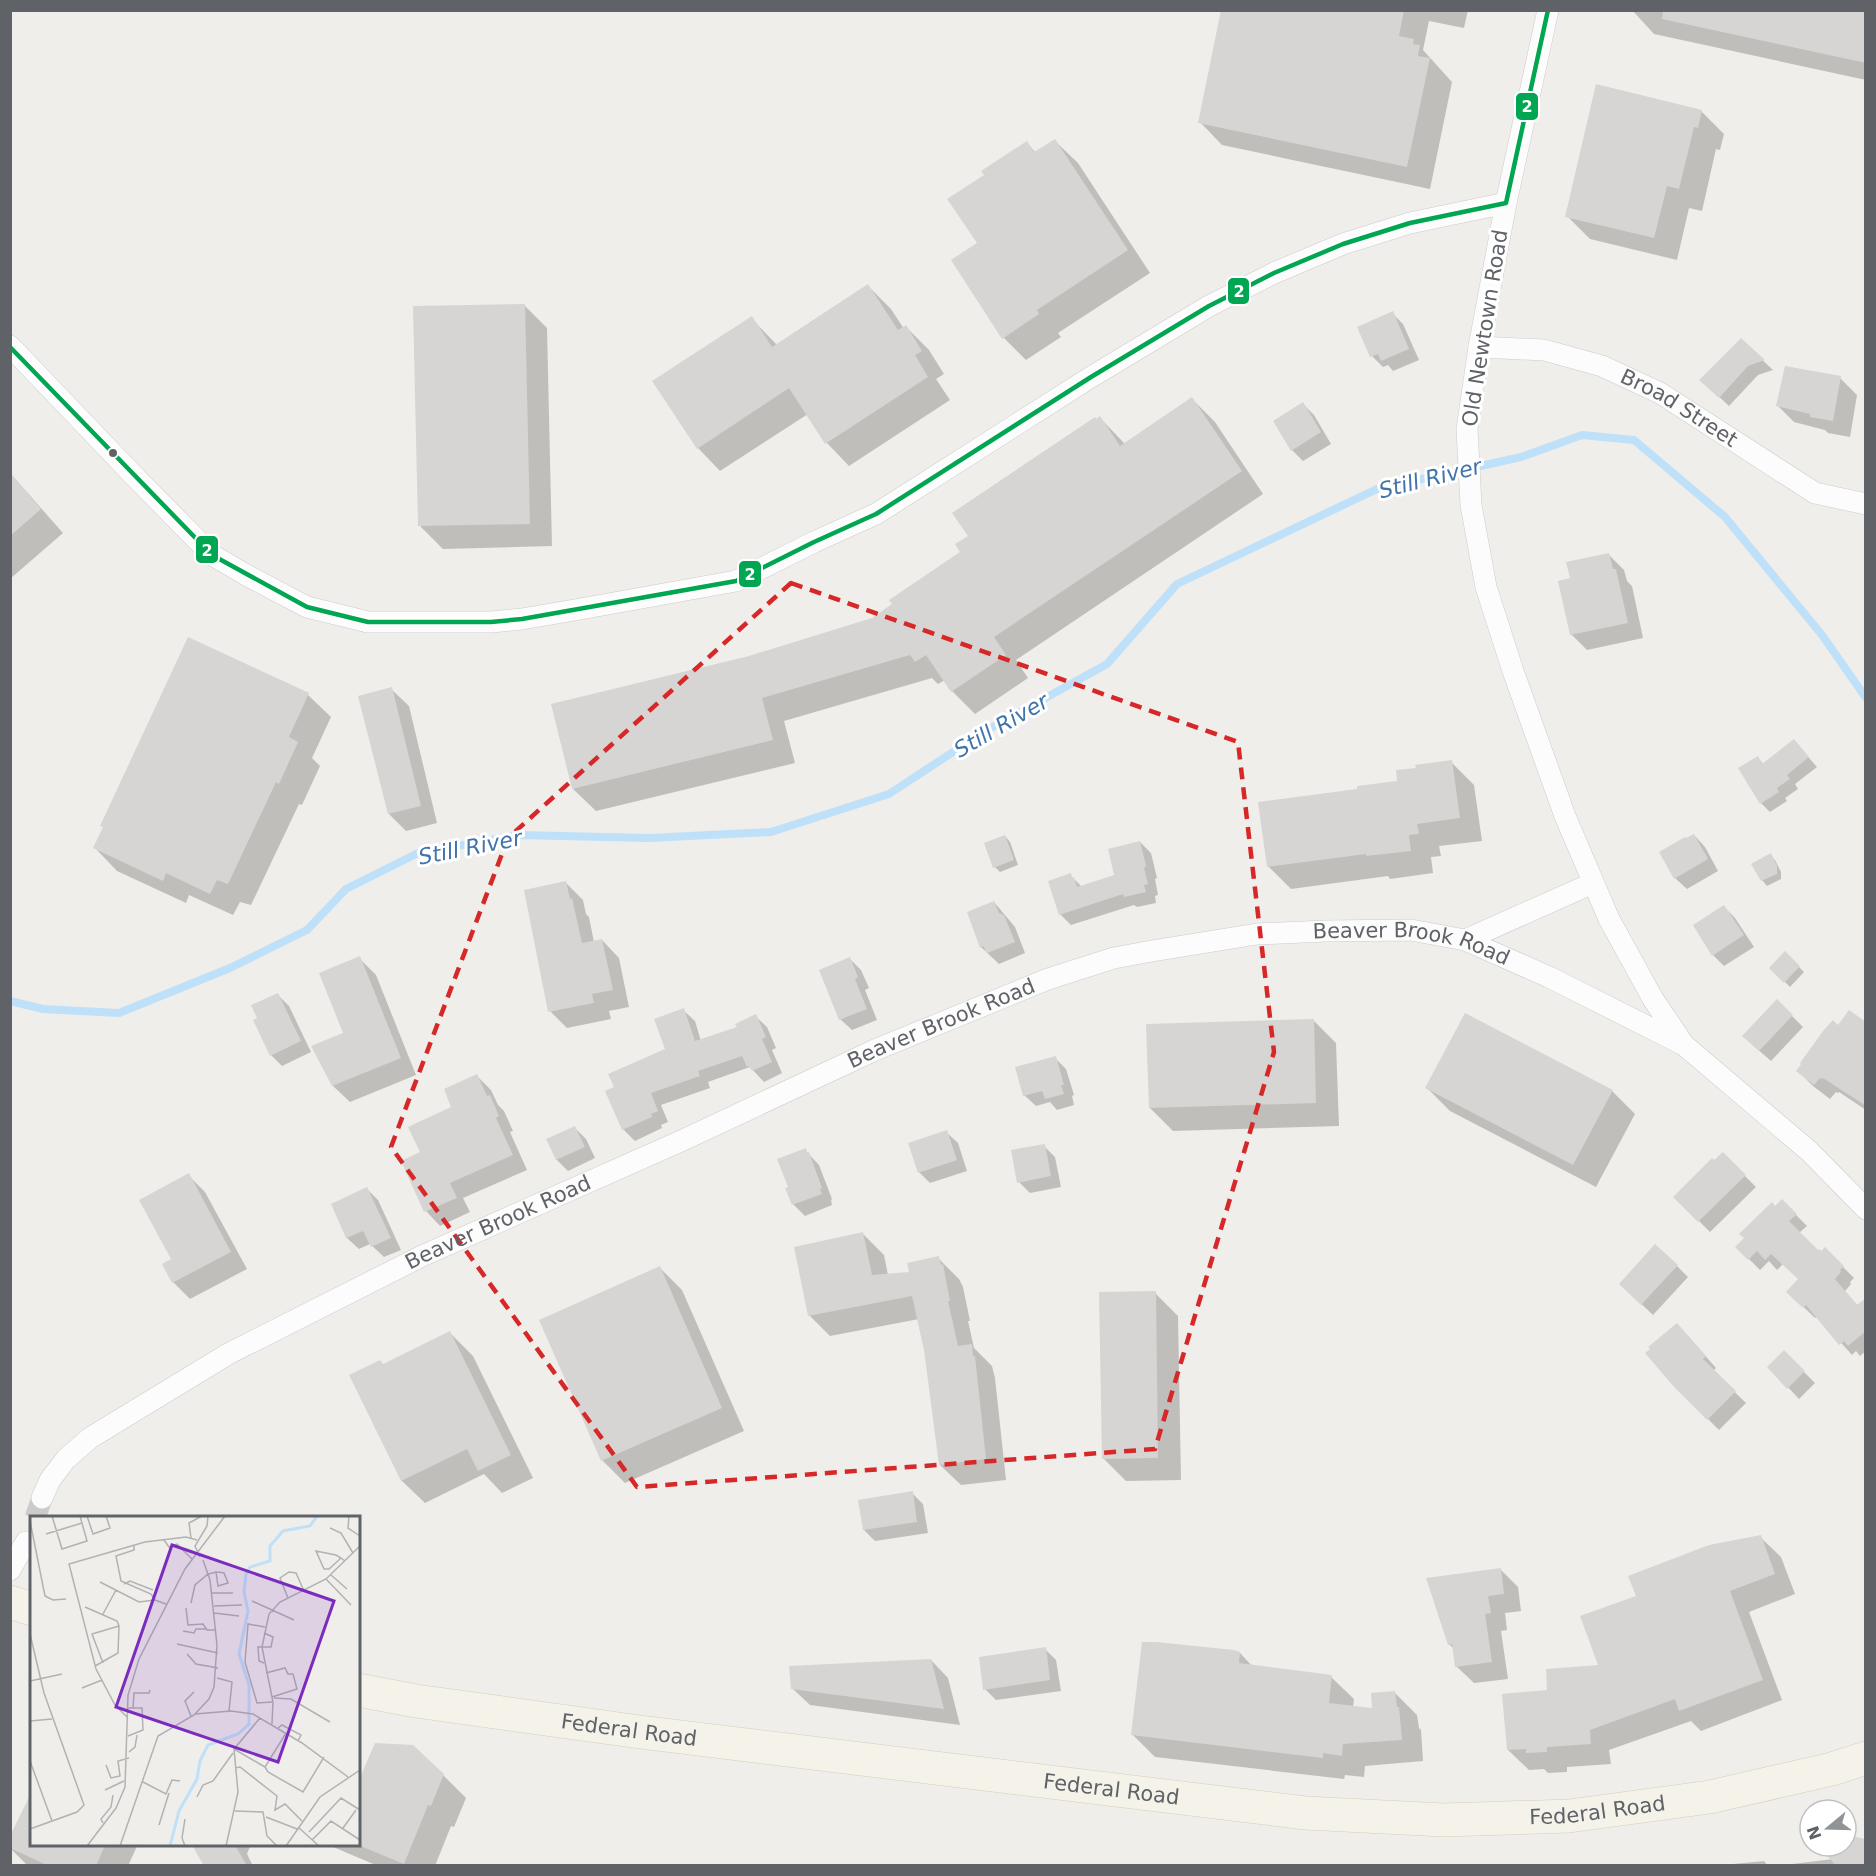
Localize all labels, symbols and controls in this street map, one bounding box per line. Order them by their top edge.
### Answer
line badge: 2 [1515,92,1539,121]
text: 2 [1521,97,1533,116]
street label: Old Newtown Road [1458,228,1512,428]
line badge: 2 [1227,277,1250,305]
text: 2 [1233,282,1245,301]
street label: Broad Street [1617,364,1742,452]
unlabelled marker [107,447,119,459]
water label: Still River [1376,453,1486,503]
line badge: 2 [195,535,219,564]
text: 2 [201,541,213,560]
line badge: 2 [738,560,762,588]
text: 2 [744,565,756,584]
water label: Still River [950,687,1055,762]
water label: Still River [416,825,526,870]
street label: Beaver Brook Road [1312,918,1513,970]
street label: Beaver Brook Road [844,974,1039,1073]
street label: Beaver Brook Road [401,1171,595,1275]
inset map [30,1516,360,1846]
street label: Federal Road [559,1709,698,1751]
street label: Federal Road [1042,1769,1181,1810]
street label: Federal Road [1529,1791,1667,1829]
north arrow [1798,1798,1858,1858]
text: N [1803,1823,1825,1842]

